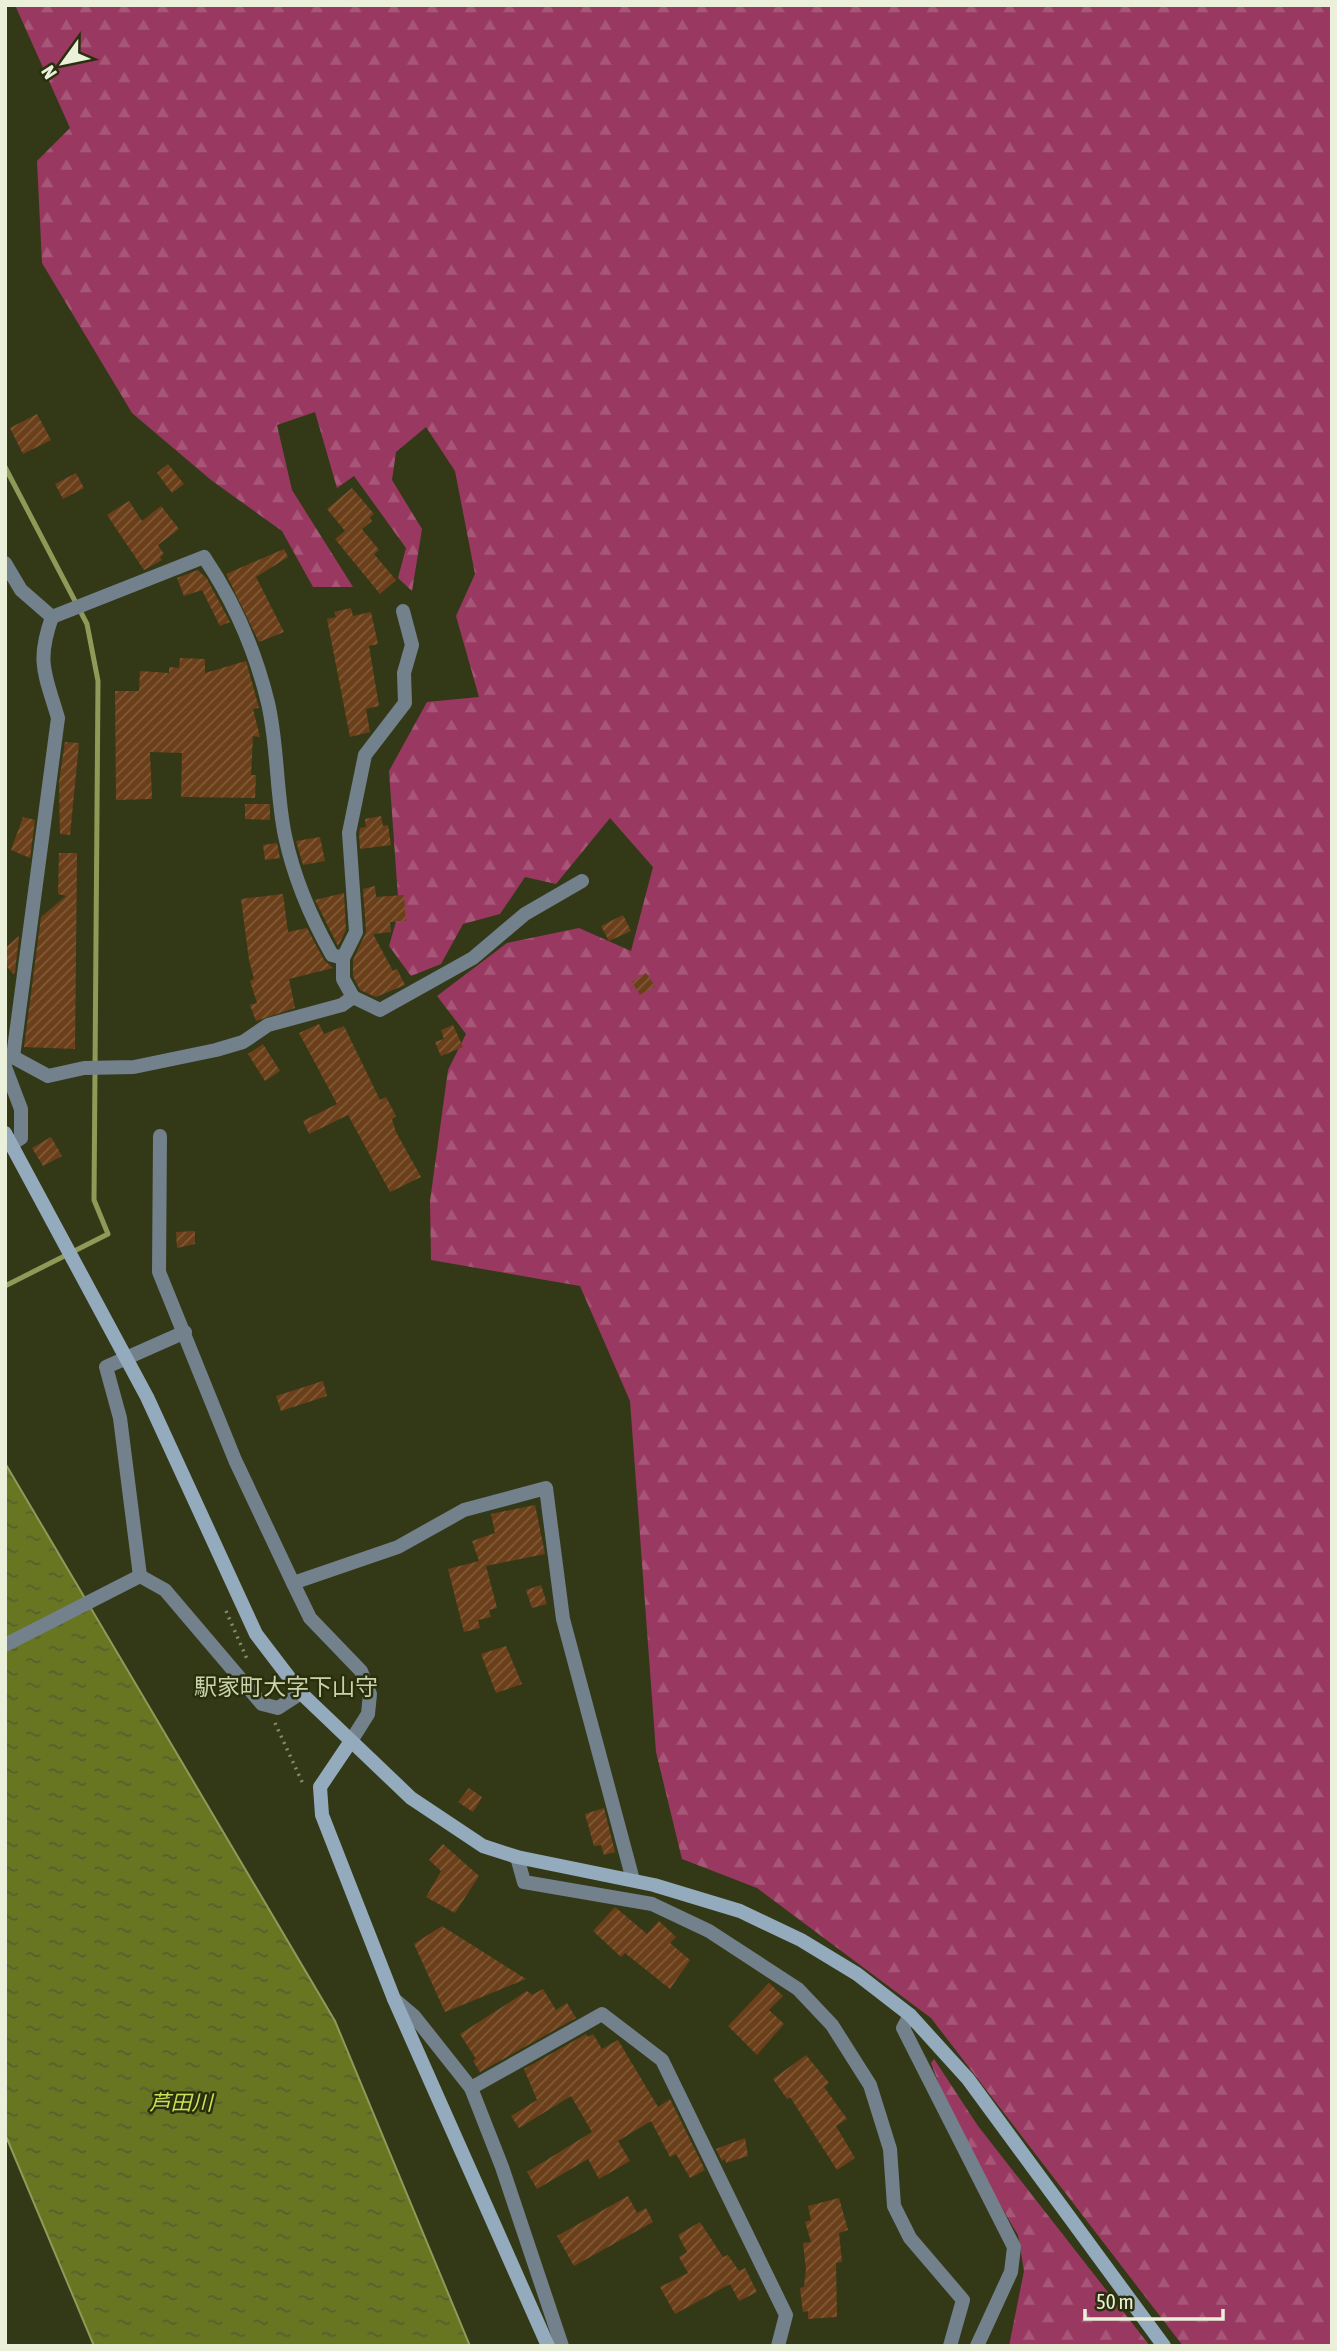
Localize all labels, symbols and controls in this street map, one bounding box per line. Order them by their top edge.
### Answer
north arrow [28,28,98,98]
text: N [36,62,61,83]
district label: 駅家町大字下山守 [194,1674,378,1700]
water label: 芦田川 [150,2090,214,2114]
scale bar [1085,2278,1223,2322]
text: 50 m [1096,2289,1134,2313]

